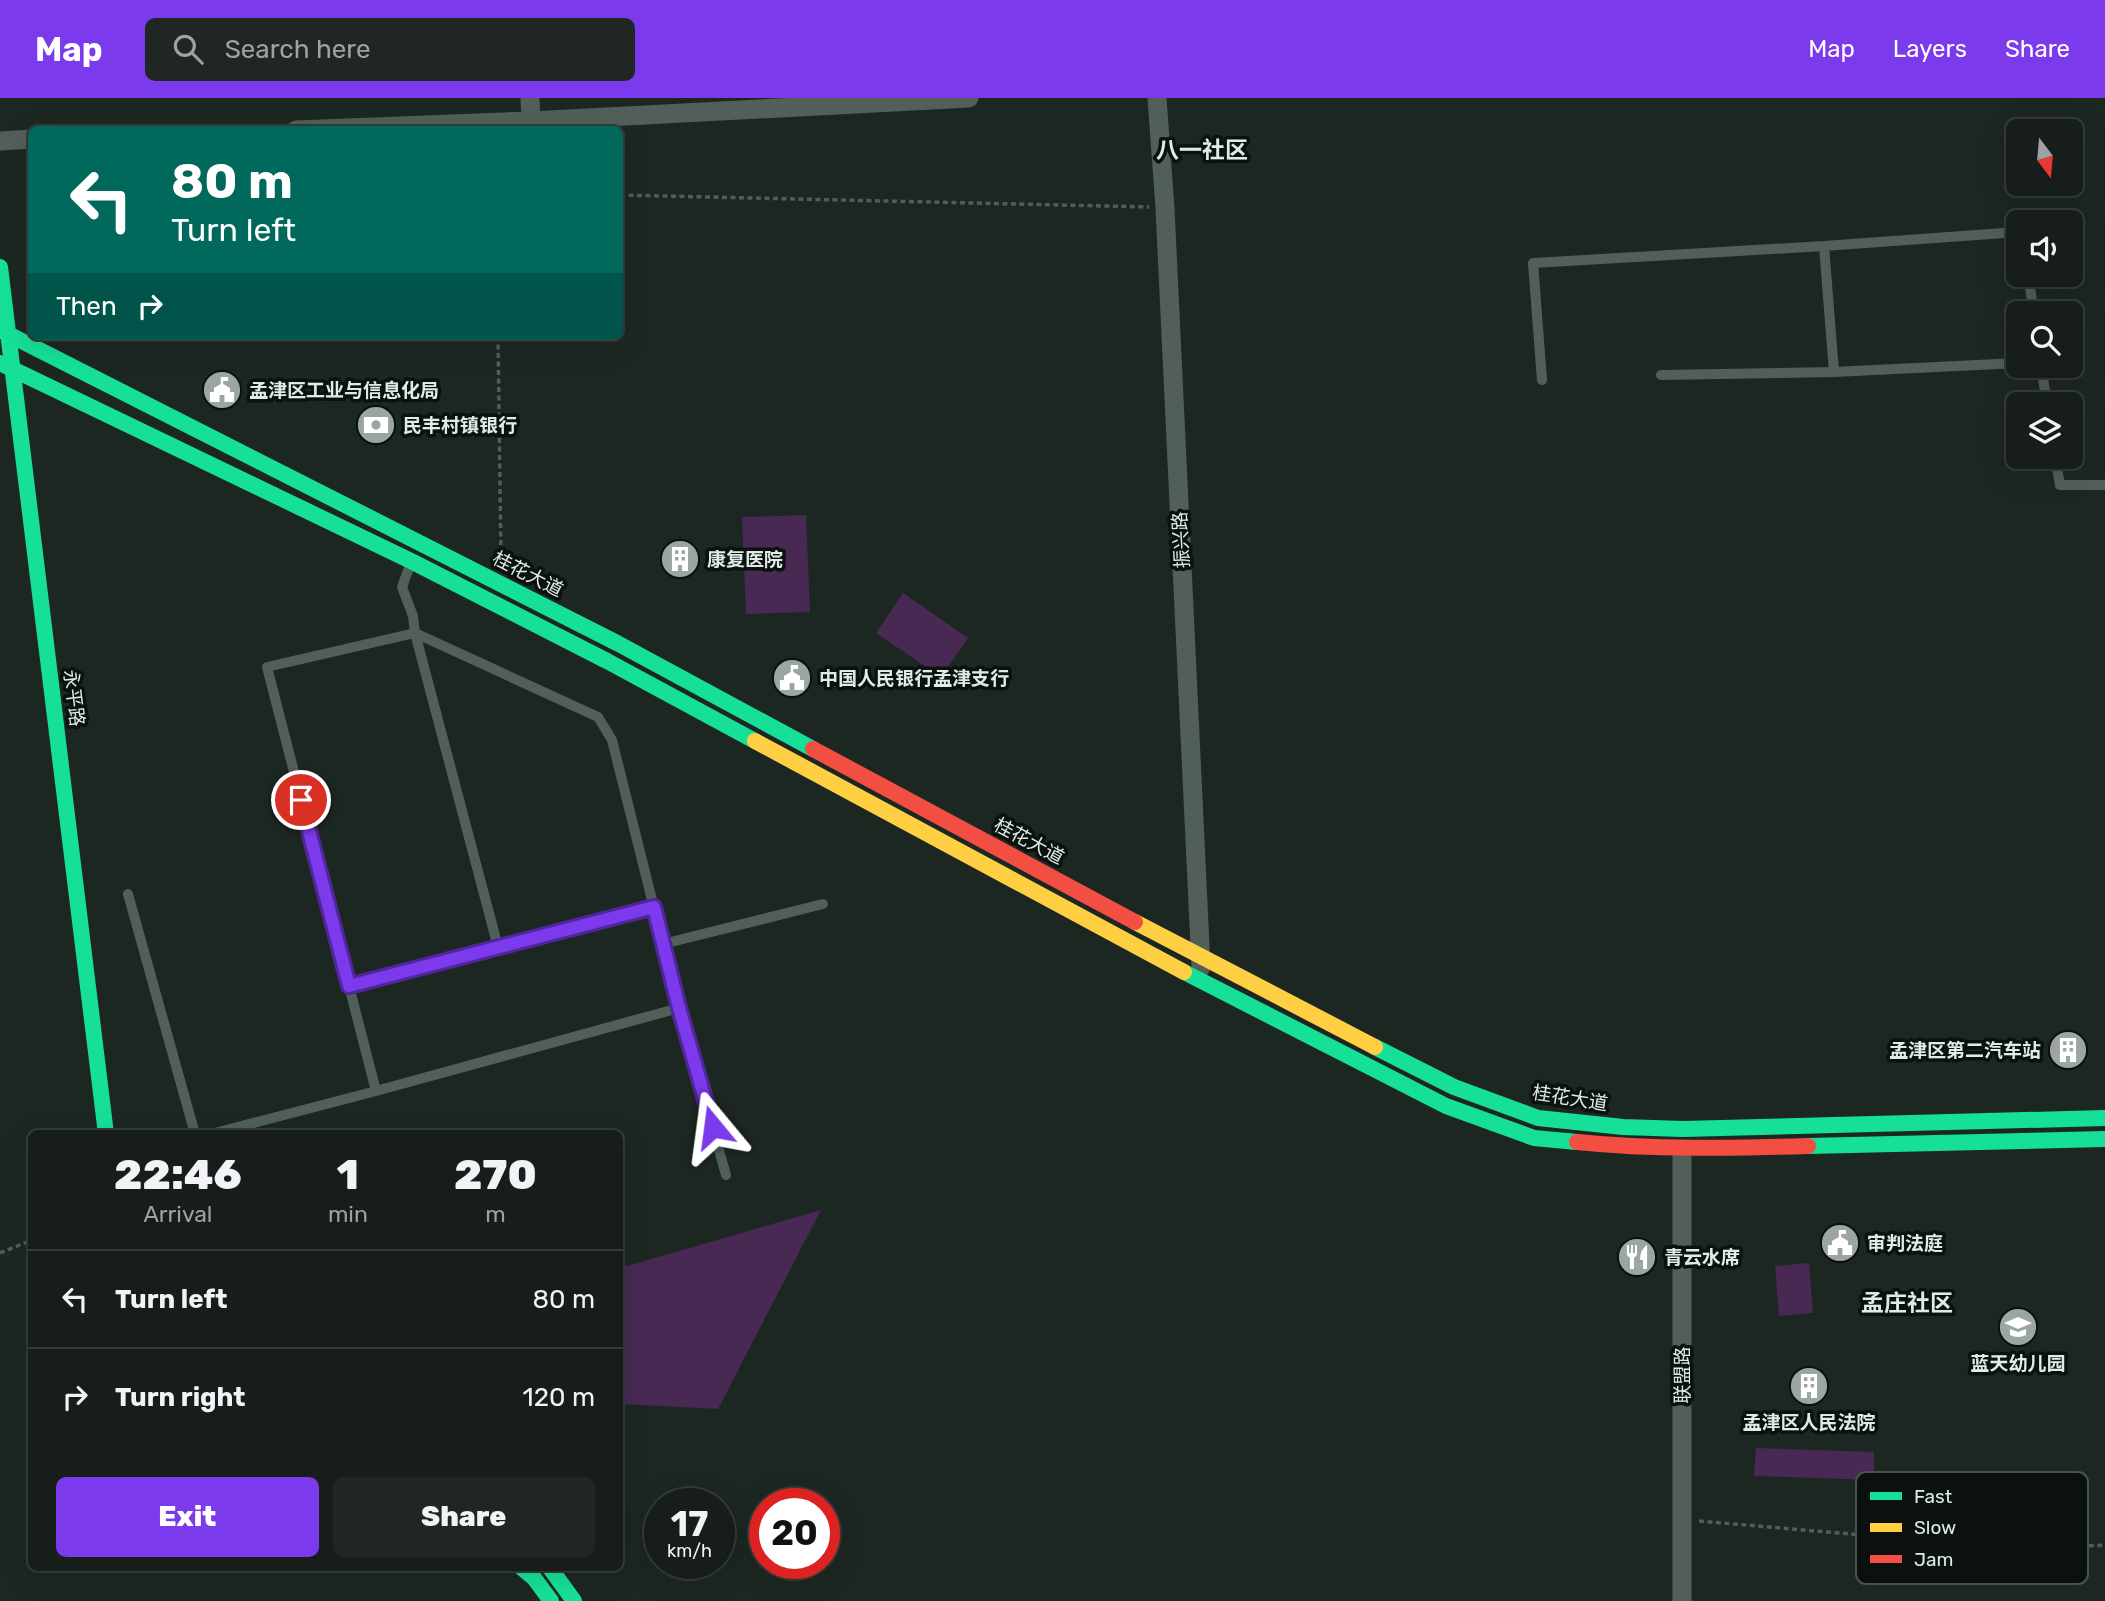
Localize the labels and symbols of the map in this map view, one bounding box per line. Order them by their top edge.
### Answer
north arrow [2006,119,2082,196]
district label: 八一社区 [1156,136,1248,164]
public building icon: 孟津区工业与信息化局 [201,369,243,411]
place label: 孟津区工业与信息化局 [249,379,439,402]
bank icon: 民丰村镇银行 [355,404,397,446]
place label: 民丰村镇银行 [403,414,517,437]
street label: 振兴路 [1168,511,1194,569]
building icon: 康复医院 [659,538,701,580]
street label: 桂花大道 [489,546,567,602]
place label: 康复医院 [707,548,783,571]
public building icon: 中国人民银行孟津支行 [771,657,813,699]
place label: 中国人民银行孟津支行 [819,667,1009,690]
street label: 永平路 [59,668,89,728]
pin [271,770,331,830]
street label: 桂花大道 [990,813,1068,869]
building icon: 孟津区第二汽车站 [2047,1029,2089,1071]
place label: 孟津区第二汽车站 [1889,1039,2041,1062]
street label: 桂花大道 [1531,1081,1609,1115]
position arrow [676,1090,750,1164]
public building icon: 审判法庭 [1819,1222,1861,1264]
place label: 审判法庭 [1867,1232,1943,1255]
restaurant icon: 青云水席 [1616,1236,1658,1278]
place label: 青云水席 [1664,1246,1740,1269]
district label: 孟庄社区 [1861,1289,1953,1317]
school or university icon: 蓝天幼儿园 [1997,1306,2039,1348]
street label: 联盟路 [1671,1346,1694,1404]
place label: 蓝天幼儿园 [1970,1352,2066,1375]
building icon: 孟津区人民法院 [1788,1365,1830,1407]
place label: 孟津区人民法院 [1742,1411,1876,1434]
legend [1856,1472,2088,1584]
text: Fast [1914,1485,1953,1508]
speed limit sign: 20 [749,1488,840,1579]
text: Slow [1914,1516,1956,1539]
text: Jam [1914,1548,1953,1571]

